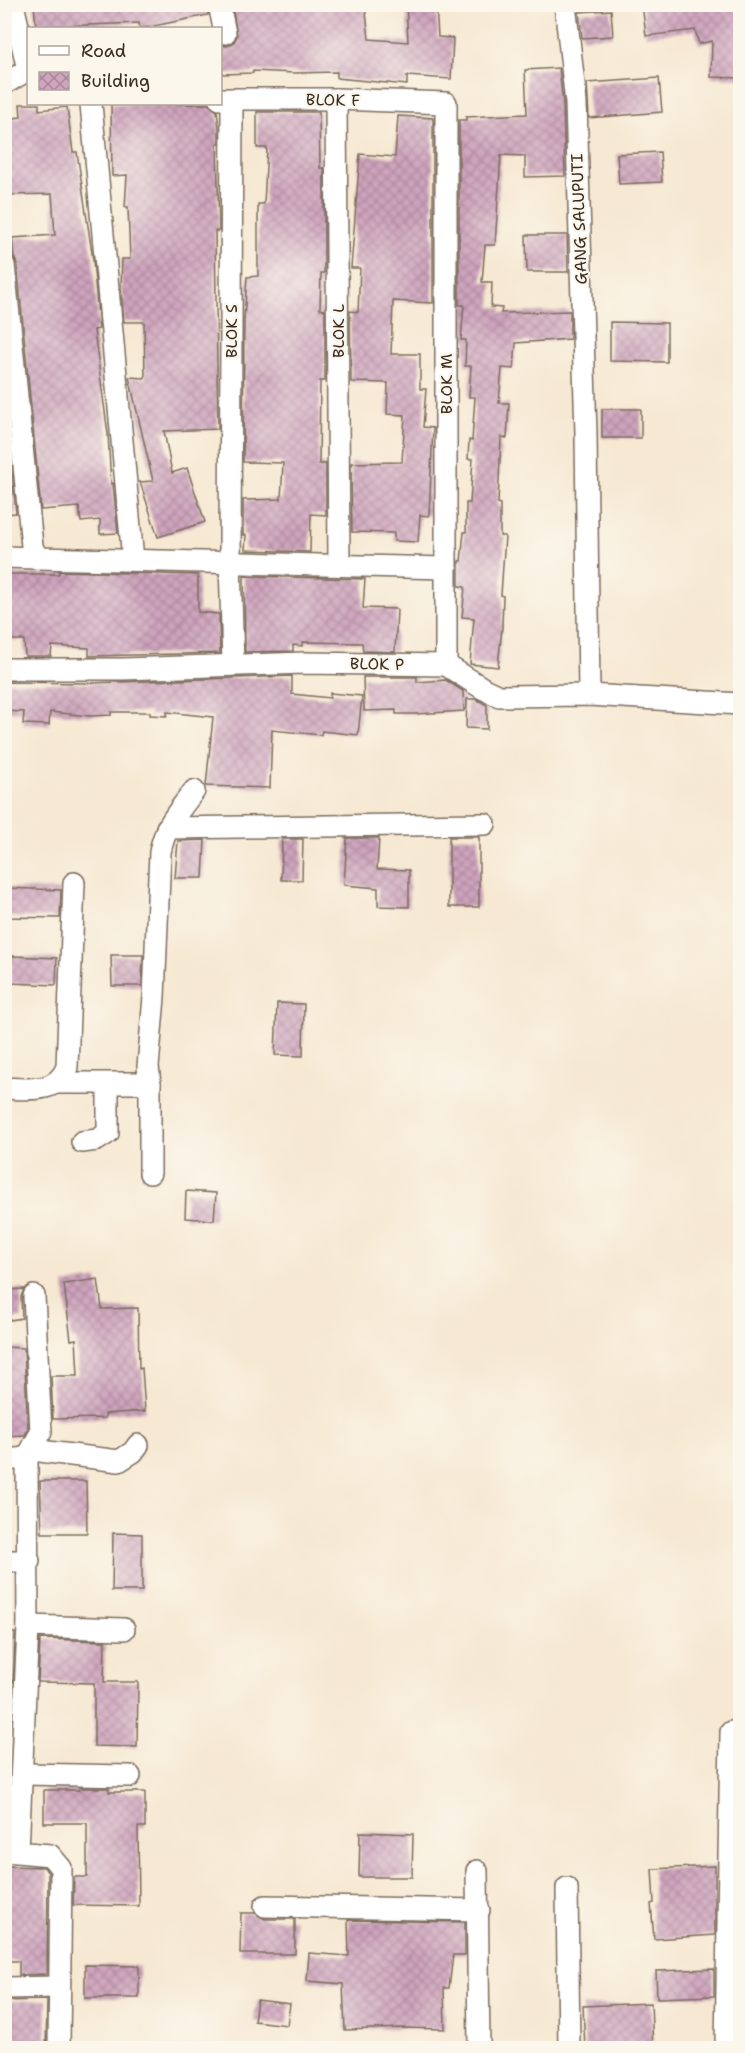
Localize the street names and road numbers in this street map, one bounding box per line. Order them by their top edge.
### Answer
street label: BLOK F [306,89,360,111]
street label: GANG SALUPUTI [566,153,592,285]
street label: BLOK S [221,304,242,358]
street label: BLOK L [328,304,349,358]
street label: BLOK M [436,354,457,414]
street label: BLOK P [350,653,404,675]

